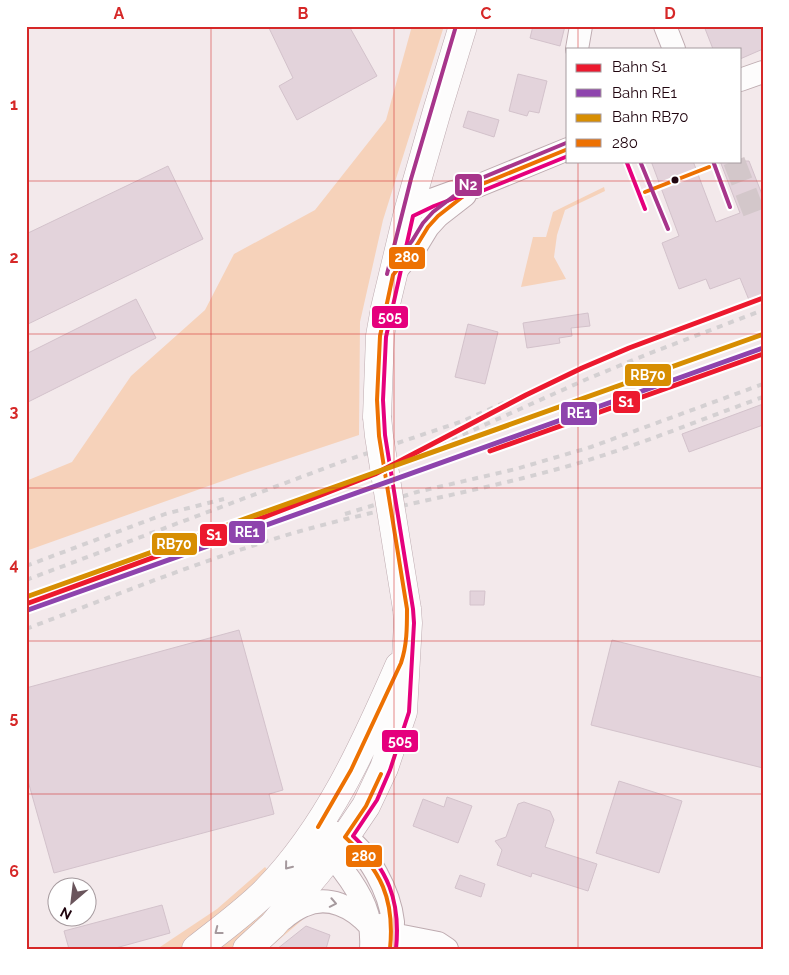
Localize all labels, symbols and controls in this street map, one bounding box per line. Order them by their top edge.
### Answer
text: A [114,4,125,23]
text: B [298,4,309,23]
text: C [481,4,492,23]
text: D [664,4,676,23]
legend [566,48,742,162]
text: Bahn S1 [612,58,668,76]
text: Bahn RE1 [612,84,677,102]
text: 1 [10,95,18,114]
text: Bahn RB70 [612,108,688,126]
text: 280 [612,134,638,152]
line badge: N2 [454,173,483,197]
unlabelled marker [670,175,680,185]
text: N2 [459,177,477,193]
line badge: 280 [388,246,426,270]
text: 2 [9,248,19,267]
text: 280 [395,249,419,265]
line badge: 505 [371,305,409,329]
text: 505 [378,309,402,325]
line badge: RB70 [624,363,672,387]
text: RB70 [630,367,666,383]
line badge: S1 [612,390,641,414]
text: S1 [618,394,634,410]
line badge: RE1 [560,401,598,426]
text: 3 [10,402,19,421]
text: RE1 [567,405,591,421]
line badge: RE1 [228,520,266,544]
line badge: S1 [199,523,228,547]
text: RE1 [235,524,259,540]
text: S1 [206,527,222,543]
line badge: RB70 [151,532,198,556]
text: RB70 [156,536,192,552]
text: 4 [9,555,19,574]
text: 5 [10,708,19,727]
line badge: 505 [381,729,419,753]
text: 505 [388,733,412,749]
line badge: 280 [345,844,383,868]
text: 280 [352,848,376,864]
one-way arrow [286,860,294,869]
text: 6 [9,862,19,881]
north arrow [48,878,98,928]
one-way arrow [329,897,338,907]
text: N [57,904,74,923]
one-way arrow [215,926,224,934]

